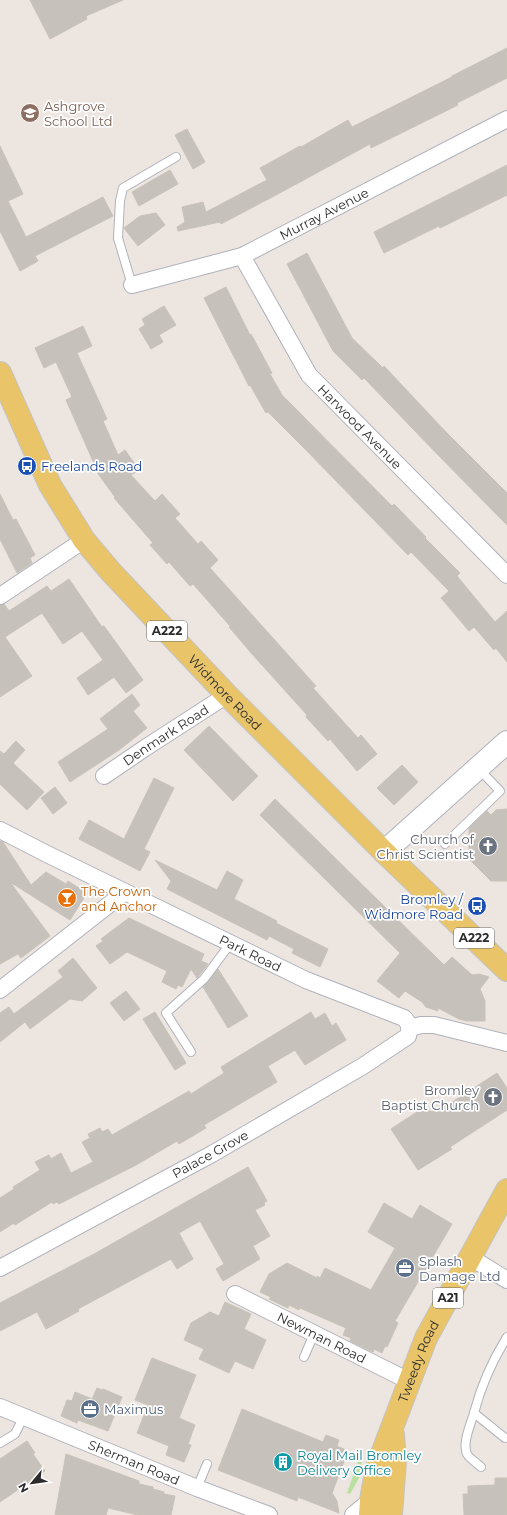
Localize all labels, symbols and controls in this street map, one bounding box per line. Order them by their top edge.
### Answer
place label: Ashgrove School Ltd [44,98,113,129]
school or university icon: Ashgrove School Ltd [19,102,41,124]
street label: Murray Avenue [277,184,371,243]
street label: Harwood Avenue [315,381,405,472]
bus stop icon: Freelands Road [16,455,38,477]
place label: Freelands Road [41,458,142,474]
road number: A222 [147,621,187,641]
street label: Widmore Road [185,651,265,733]
street label: Denmark Road [120,701,211,769]
place label: Church of Christ Scientist [377,831,475,862]
church icon: Church of Christ Scientist [477,835,499,857]
place label: The Crown and Anchor [81,883,157,914]
bar icon: The Crown and Anchor [56,887,78,909]
place label: Bromley / Widmore Road [364,891,464,922]
bus stop icon: Bromley / Widmore Road [466,895,488,917]
road number: A222 [454,928,494,948]
street label: Park Road [217,931,284,975]
place label: Bromley Baptist Church [381,1082,480,1113]
church icon: Bromley Baptist Church [482,1086,504,1108]
street label: Palace Grove [169,1127,251,1181]
place label: Splash Damage Ltd [419,1253,500,1284]
office icon: Splash Damage Ltd [394,1257,416,1279]
road number: A21 [433,1288,463,1308]
street label: Newman Road [275,1308,369,1366]
street label: Tweedy Road [394,1317,442,1405]
office icon: Maximus [79,1398,101,1420]
place label: Maximus [104,1401,163,1417]
street label: Sherman Road [86,1436,182,1488]
place label: Royal Mail Bromley Delivery Office [297,1447,422,1478]
building icon: Royal Mail Bromley Delivery Office [272,1451,294,1473]
north arrow [12,1463,52,1503]
text: N [15,1481,32,1495]

